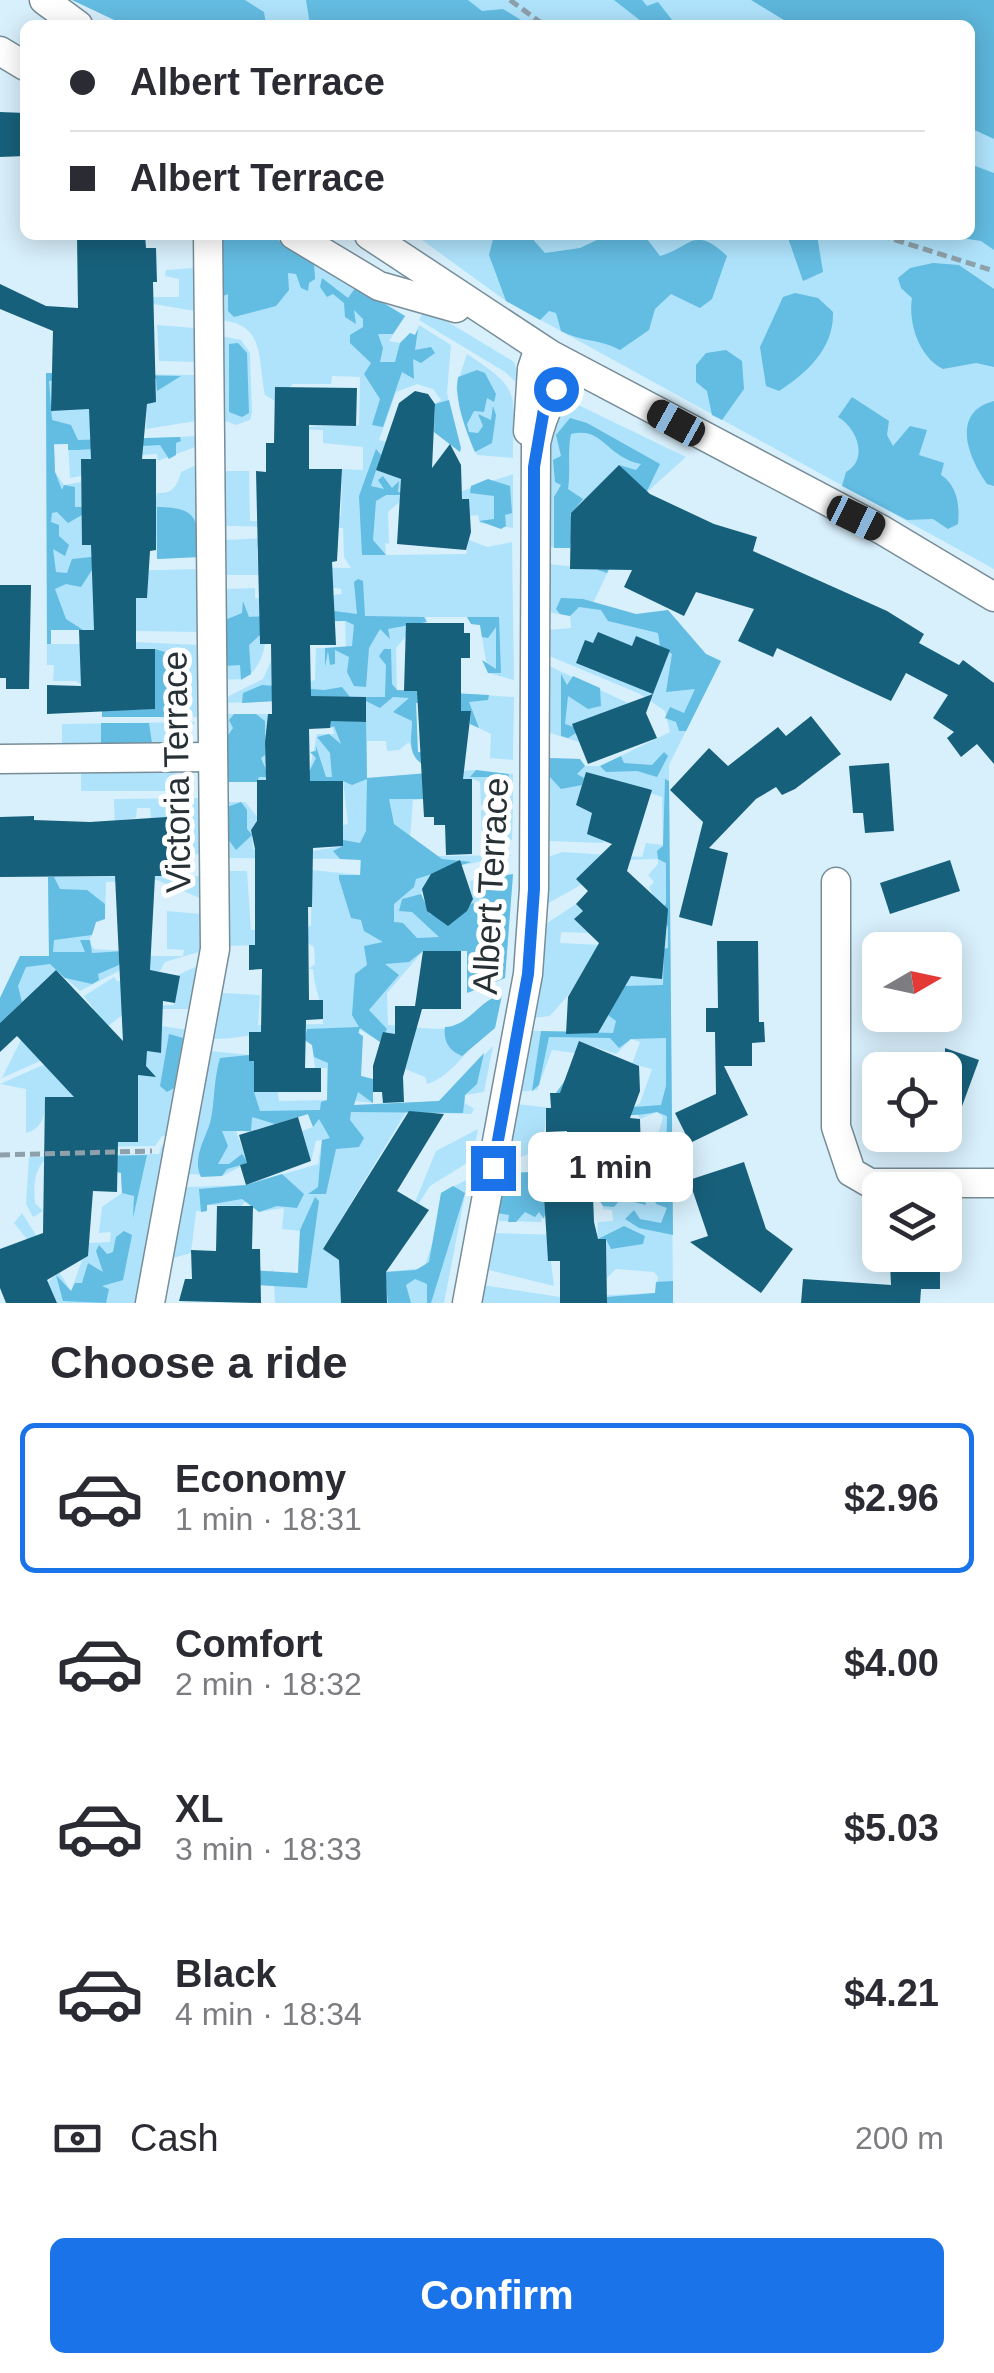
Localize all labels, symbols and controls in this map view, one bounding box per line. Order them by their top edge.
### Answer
text: Albert Terrace [130,61,385,103]
text: Albert Terrace [130,157,385,199]
route start [534,367,579,412]
car [642,395,710,451]
car [822,491,890,545]
street label: Victoria Terrace [154,651,198,893]
street label: Albert Terrace [465,777,515,995]
north arrow [862,932,962,1032]
map controls [862,932,962,1272]
button: locate [862,1052,962,1152]
callout: 1 min [528,1133,693,1203]
route end [471,1146,516,1191]
text: 1 min [569,1149,652,1185]
button: layers [862,1172,962,1272]
text: Choose a ride [50,1337,348,1388]
icon: car [55,1453,145,1543]
text: Economy [175,1458,346,1500]
text: $2.96 [844,1477,939,1519]
text: 1 min · 18:31 [175,1501,362,1537]
icon: car [55,1618,145,1708]
text: Comfort [175,1623,323,1665]
text: $4.00 [844,1642,939,1684]
text: 2 min · 18:32 [175,1666,362,1702]
icon: car [55,1783,145,1873]
text: XL [175,1788,224,1830]
text: $5.03 [844,1807,939,1849]
text: 3 min · 18:33 [175,1831,362,1867]
icon: car [55,1948,145,2038]
text: Black [175,1953,276,1995]
text: $4.21 [844,1972,939,2014]
text: 4 min · 18:34 [175,1996,362,2032]
icon: cash [50,2111,105,2166]
text: Cash [130,2117,219,2159]
text: 200 m [855,2120,944,2156]
button: Confirm [50,2238,944,2353]

